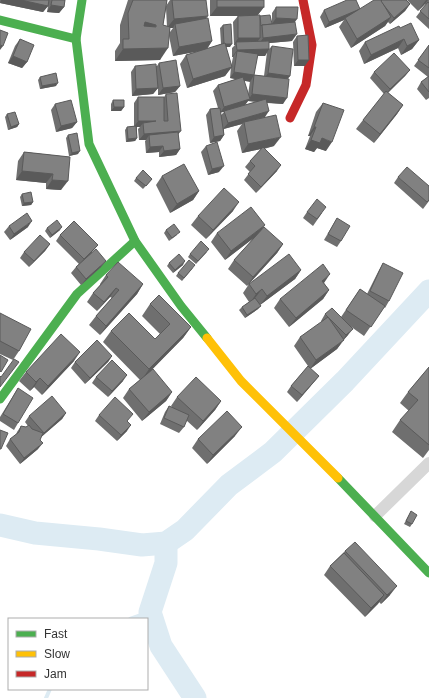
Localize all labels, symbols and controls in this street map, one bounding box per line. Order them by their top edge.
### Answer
legend [8,618,148,690]
text: Fast [44,627,68,641]
text: Slow [44,647,70,661]
text: Jam [44,667,67,681]

